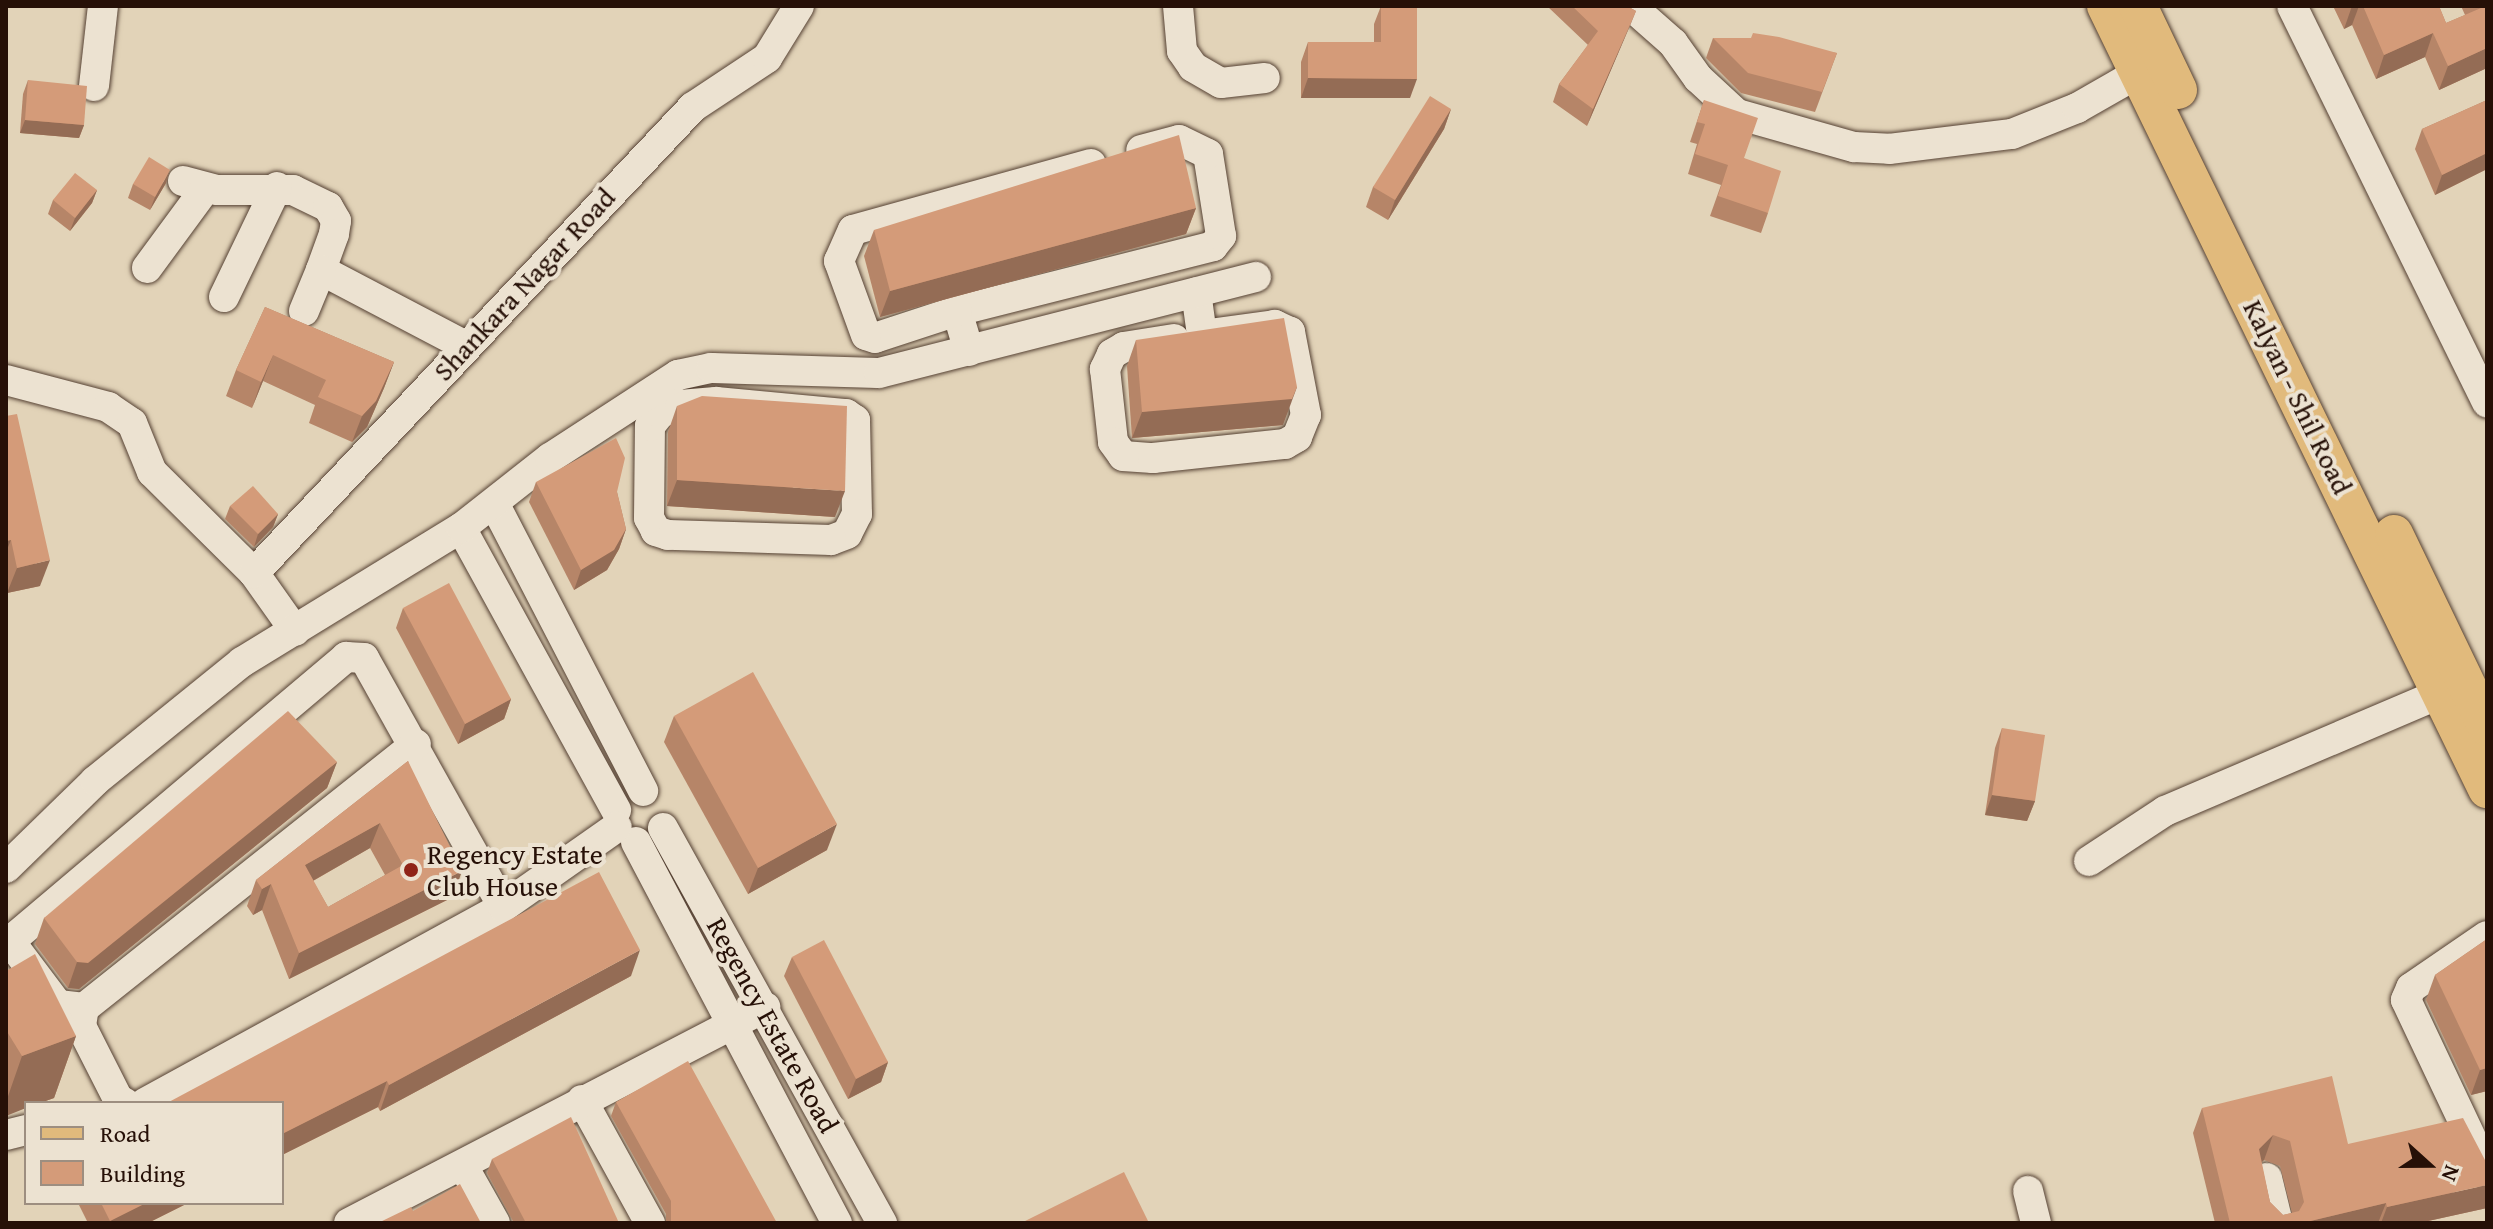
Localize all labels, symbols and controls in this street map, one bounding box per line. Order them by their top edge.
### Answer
street label: Shankara Nagar Road [426,181,622,387]
street label: Kalyan - Shil Road [2236,294,2360,500]
place label: Regency Estate Club House [427,837,603,903]
marker: Regency Estate Club House [402,861,420,879]
street label: Regency Estate Road [700,912,846,1138]
legend [24,1101,284,1205]
text: Road [100,1116,150,1151]
north arrow [2389,1125,2469,1205]
text: Building [100,1156,185,1191]
text: N [2434,1161,2469,1186]

